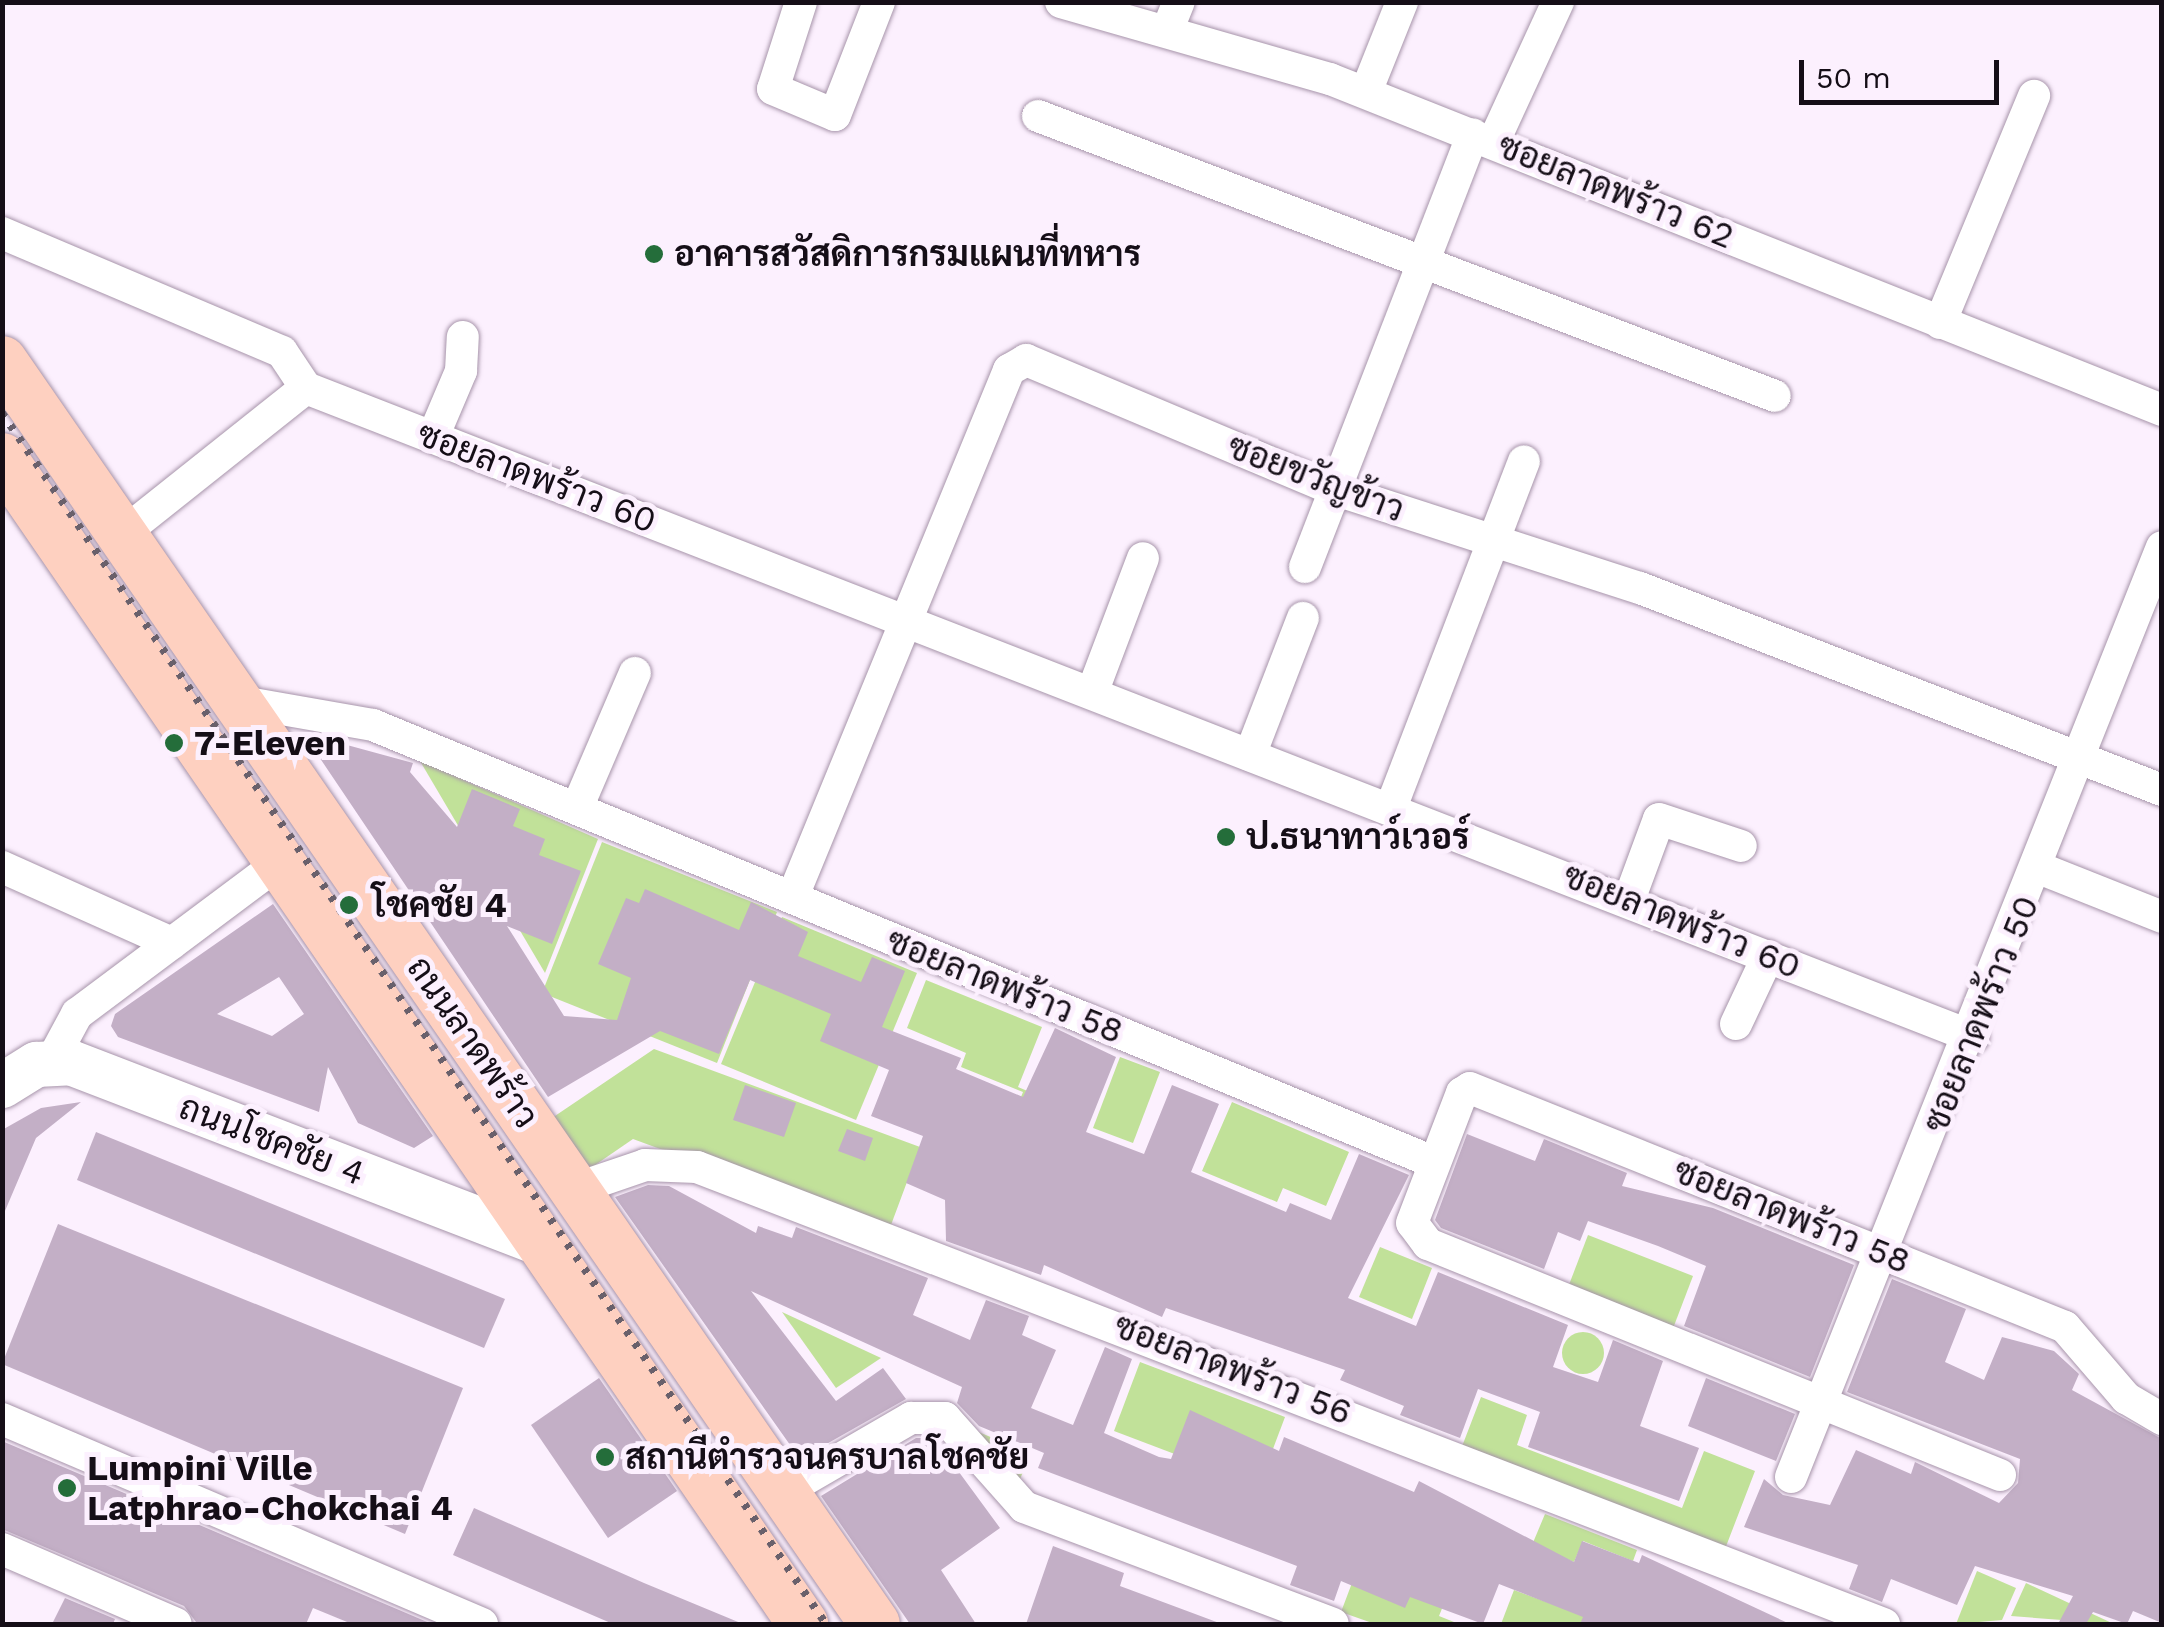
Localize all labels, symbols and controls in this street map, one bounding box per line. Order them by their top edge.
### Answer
scale bar [1804,40,2004,102]
text: 50 m [1816,60,1891,95]
street label: ซอยลาดพร้าว 62 [1492,125,1740,257]
place label: อาคารสวัสดิการกรมแผนที่ทหาร [674,233,1141,275]
marker: อาคารสวัสดิการกรมแผนที่ทหาร [643,243,665,265]
street label: ซอยลาดพร้าว 60 [412,412,662,542]
street label: ซอยขวัญข้าว [1222,425,1410,531]
place label: 7-Eleven [194,722,346,764]
marker: 7-Eleven [163,732,185,754]
place label: ป.ธนาทาว์เวอร์ [1246,816,1470,858]
marker: ป.ธนาทาว์เวอร์ [1215,826,1237,848]
street label: ซอยลาดพร้าว 60 [1557,854,1807,988]
place label: โชคชัย 4 [372,884,507,926]
street label: ซอยลาดพร้าว 50 [1914,890,2048,1138]
marker: โชคชัย 4 [336,892,362,918]
street label: ซอยลาดพร้าว 58 [881,920,1129,1052]
street label: ถนนลาดพร้าว [398,948,548,1136]
street label: ถนนโชคชัย 4 [173,1085,371,1195]
street label: ซอยลาดพร้าว 58 [1668,1150,1916,1282]
street label: ซอยลาดพร้าว 56 [1108,1304,1358,1434]
place label: สถานีตำรวจนครบาลโชคชัย [625,1436,1029,1478]
marker: สถานีตำรวจนครบาลโชคชัย [594,1446,616,1468]
place label: Lumpini Ville Latphrao-Chokchai 4 [87,1447,453,1529]
marker: Lumpini Ville Latphrao-Chokchai 4 [56,1477,78,1499]

